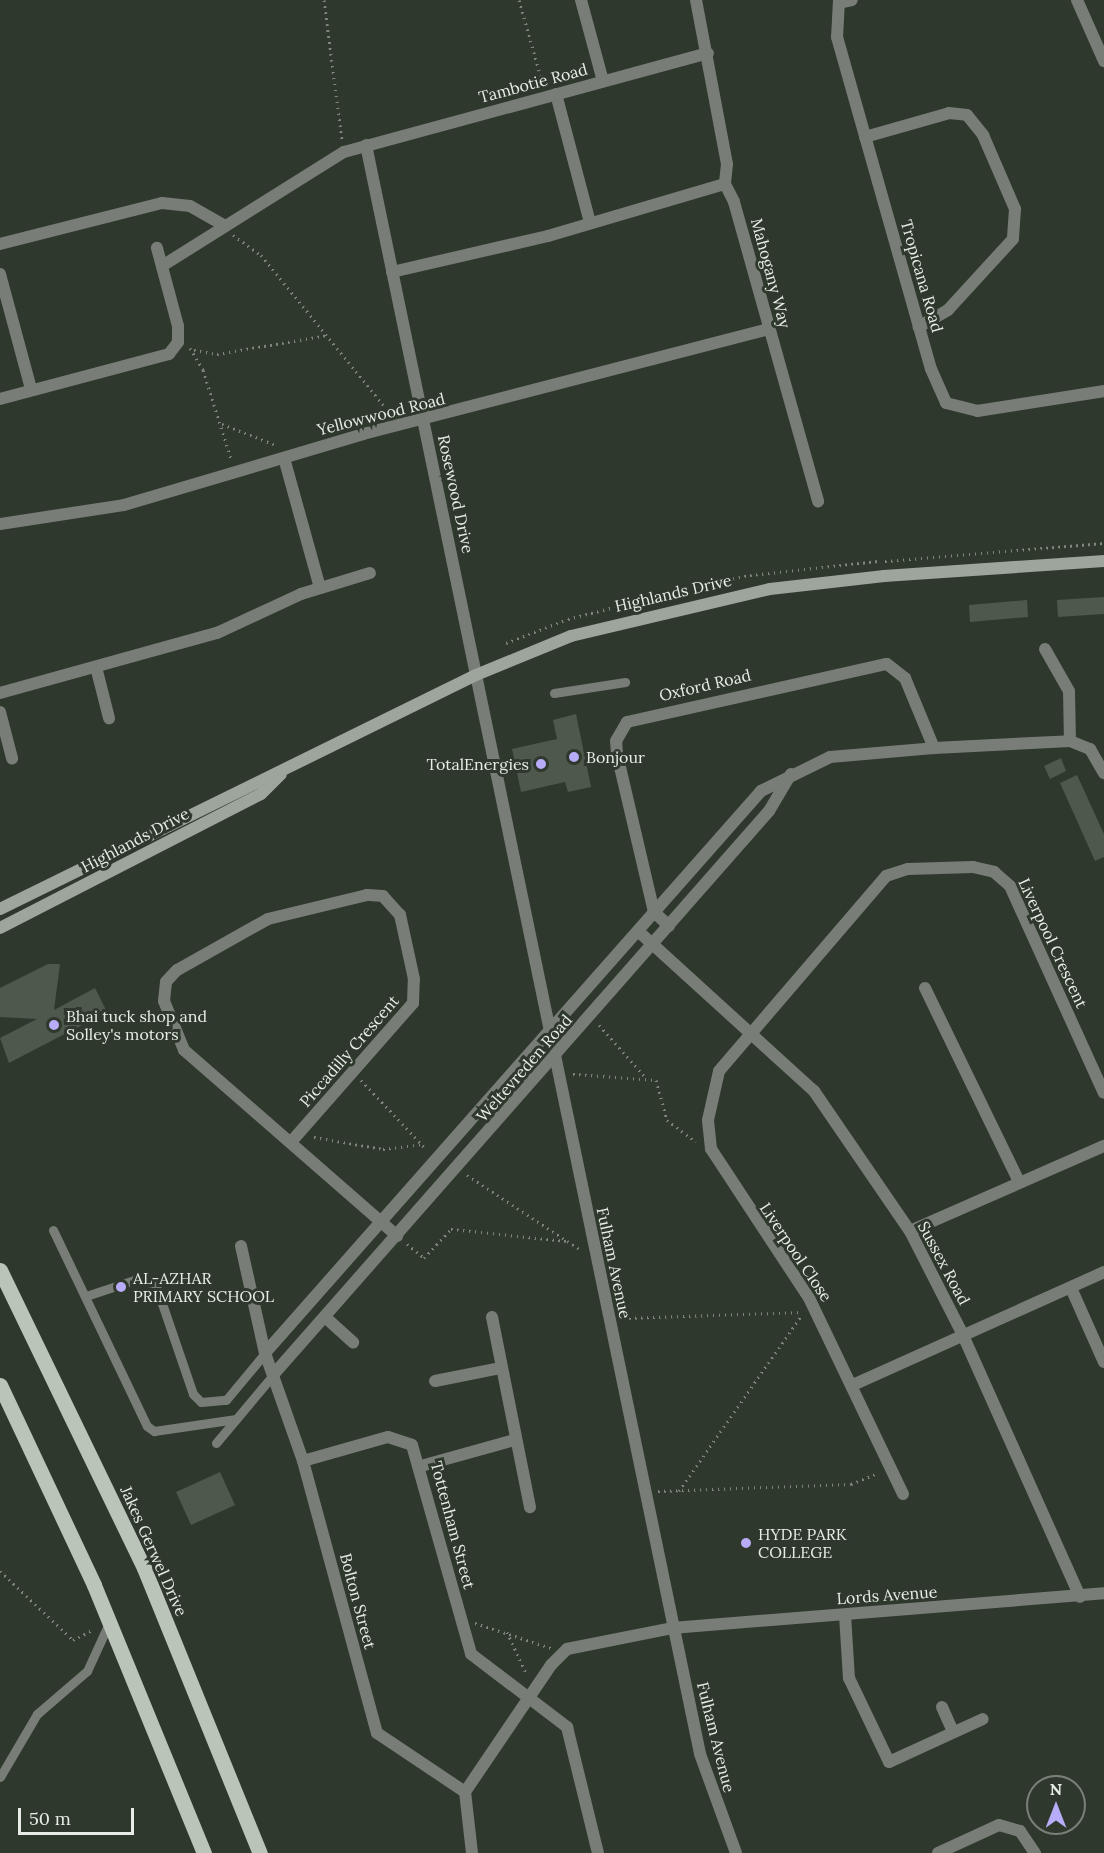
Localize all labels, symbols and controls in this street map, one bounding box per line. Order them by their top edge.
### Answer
street label: Tambotie Road [477,59,589,107]
street label: Mahogany Way [747,216,795,330]
street label: Tropicana Road [897,217,947,335]
street label: Yellowwood Road [315,389,447,439]
street label: Rosewood Drive [434,433,478,555]
street label: Highlands Drive [613,570,733,616]
street label: Oxford Road [657,665,753,705]
place label: Bonjour [586,747,645,767]
marker: Bonjour [567,750,581,764]
place label: TotalEnergies [427,754,529,774]
marker: TotalEnergies [534,757,548,771]
street label: Highlands Drive [78,804,192,876]
street label: Liverpool Crescent [1014,875,1092,1011]
street label: Piccadilly Crescent [295,991,403,1111]
place label: Bhai tuck shop and Solley's motors [66,1006,207,1044]
street label: Weltevreden Road [472,1010,576,1126]
marker: Bhai tuck shop and Solley's motors [47,1018,61,1032]
street label: Liverpool Close [756,1199,836,1305]
street label: Fulham Avenue [593,1206,635,1320]
street label: Sussex Road [914,1218,974,1308]
place label: AL-AZHAR PRIMARY SCHOOL [133,1268,274,1306]
marker: AL-AZHAR PRIMARY SCHOOL [114,1280,128,1294]
street label: Tottenham Street [427,1459,479,1591]
street label: Jakes Gerwel Drive [117,1483,191,1619]
place label: HYDE PARK COLLEGE [758,1524,847,1562]
marker: HYDE PARK COLLEGE [739,1536,753,1550]
street label: Bolton Street [336,1551,380,1651]
street label: Lords Avenue [836,1582,938,1608]
street label: Fulham Avenue [693,1680,739,1794]
north arrow [1026,1775,1086,1835]
text: N [1050,1779,1062,1799]
scale bar [21,1796,136,1834]
text: 50 m [29,1807,71,1830]

